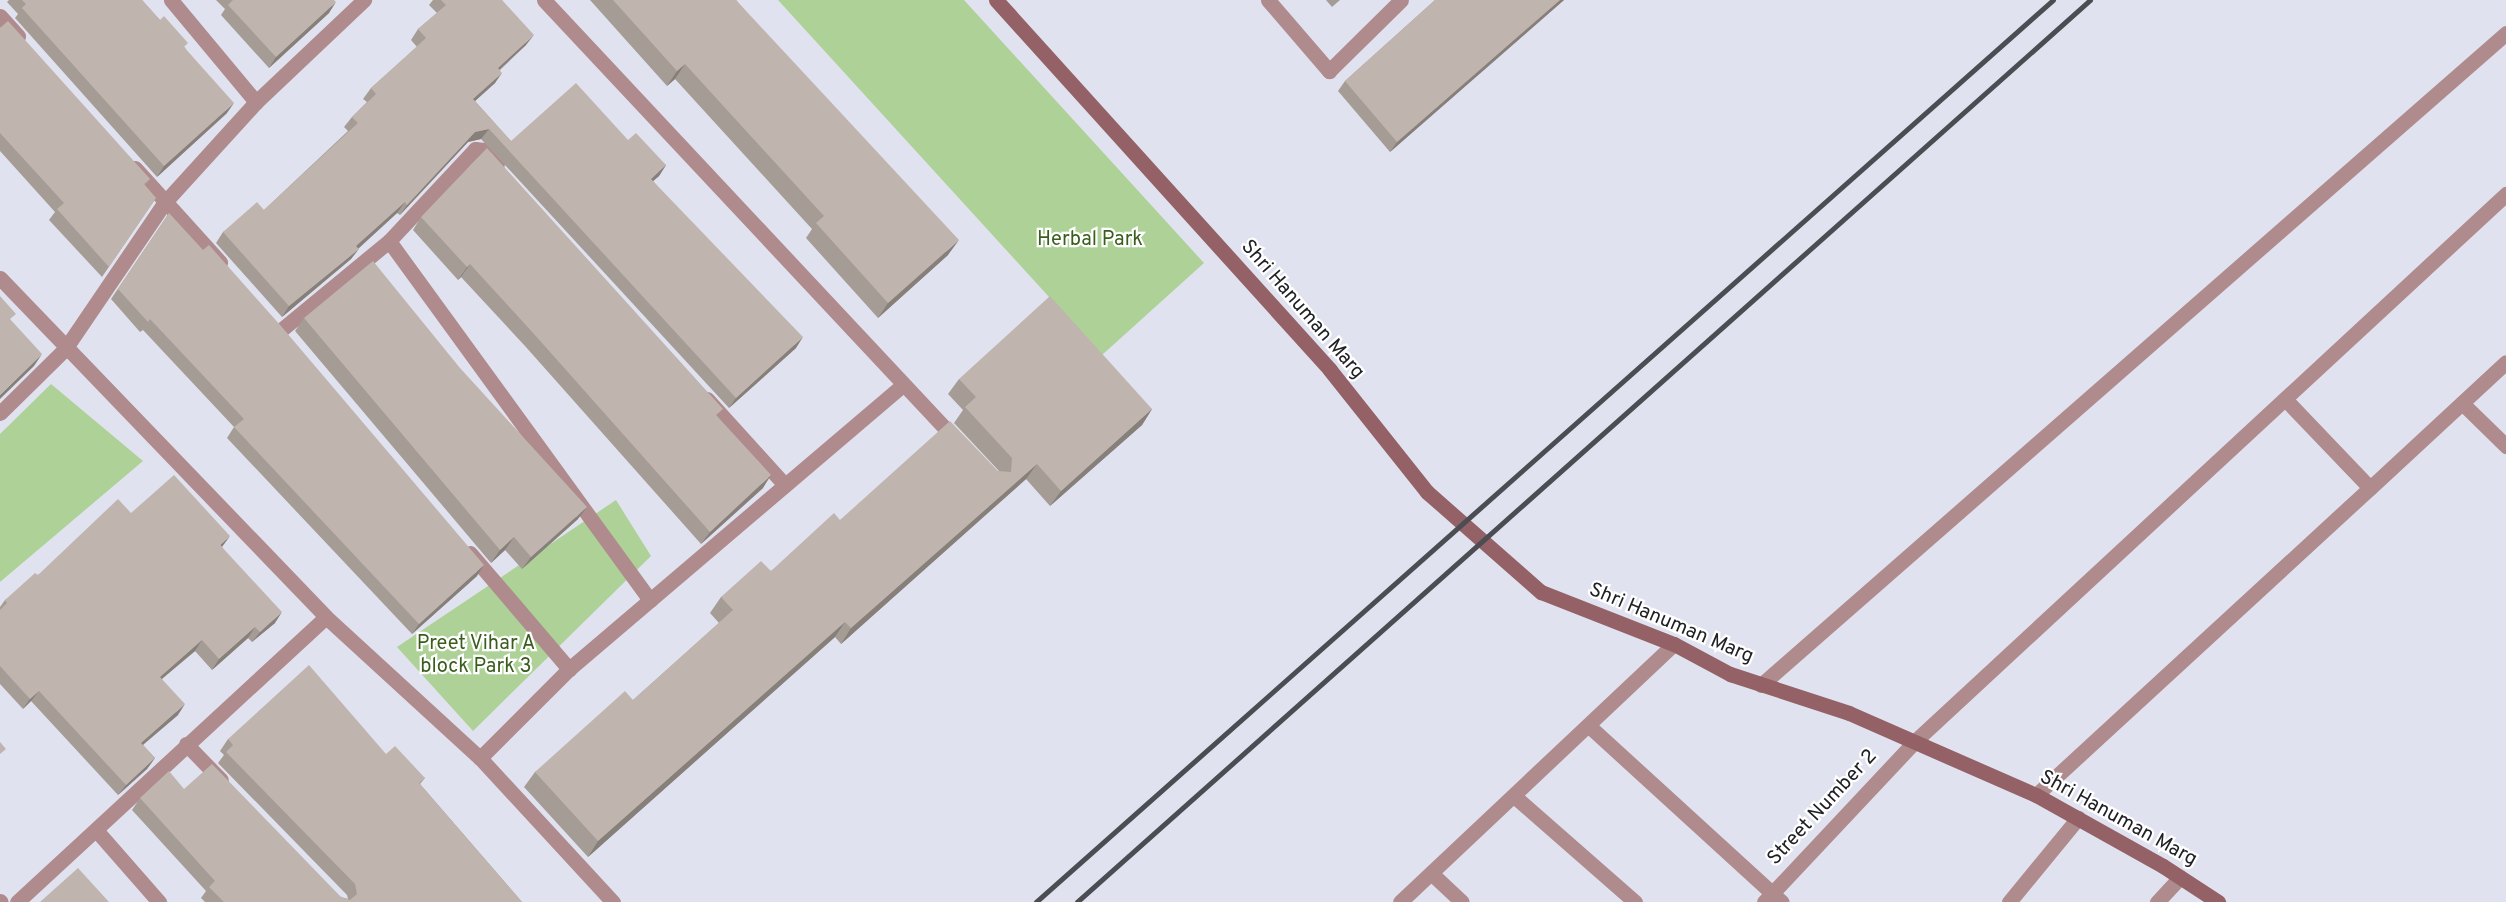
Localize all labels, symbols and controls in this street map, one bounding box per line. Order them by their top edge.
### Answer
park label: Herbal Park [1037,228,1143,252]
street label: Shri Hanuman Marg [1235,236,1369,384]
street label: Shri Hanuman Marg [1585,578,1757,670]
park label: Preet Vihar A block Park 3 [416,633,536,680]
street label: Street Number 2 [1763,745,1883,871]
street label: Shri Hanuman Marg [2035,766,2201,872]

